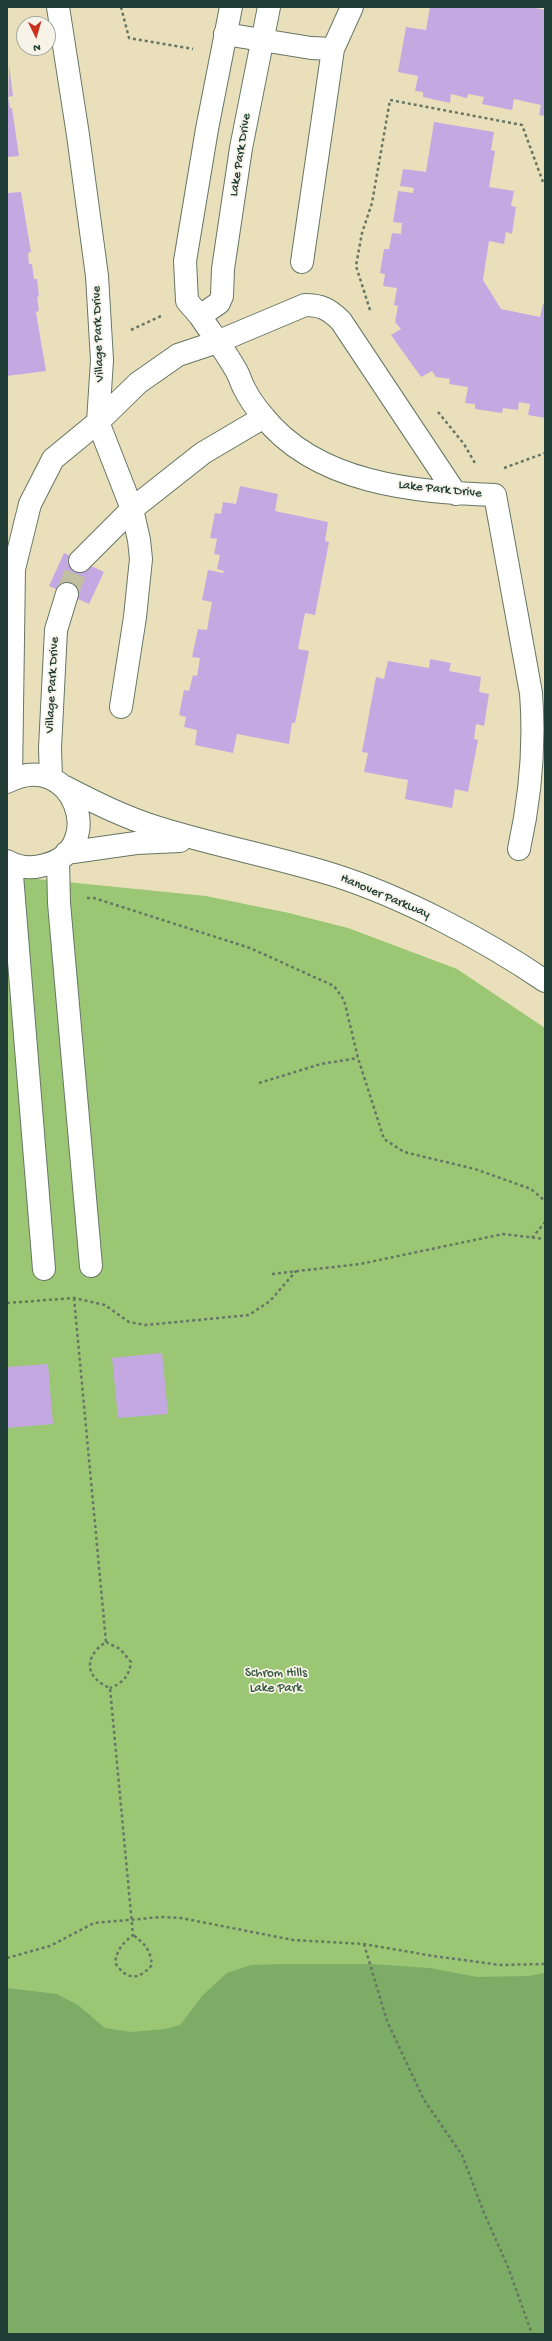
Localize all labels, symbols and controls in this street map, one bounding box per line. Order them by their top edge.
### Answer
north arrow [16,16,56,56]
text: N [33,41,41,53]
street label: Lake Park Drive [227,112,255,198]
street label: Village Park Drive [90,286,108,382]
street label: Lake Park Drive [398,478,482,502]
street label: Village Park Drive [43,636,63,734]
street label: Hanover Parkway [338,871,432,923]
park label: Schrom Hills Lake Park [245,1666,307,1697]

